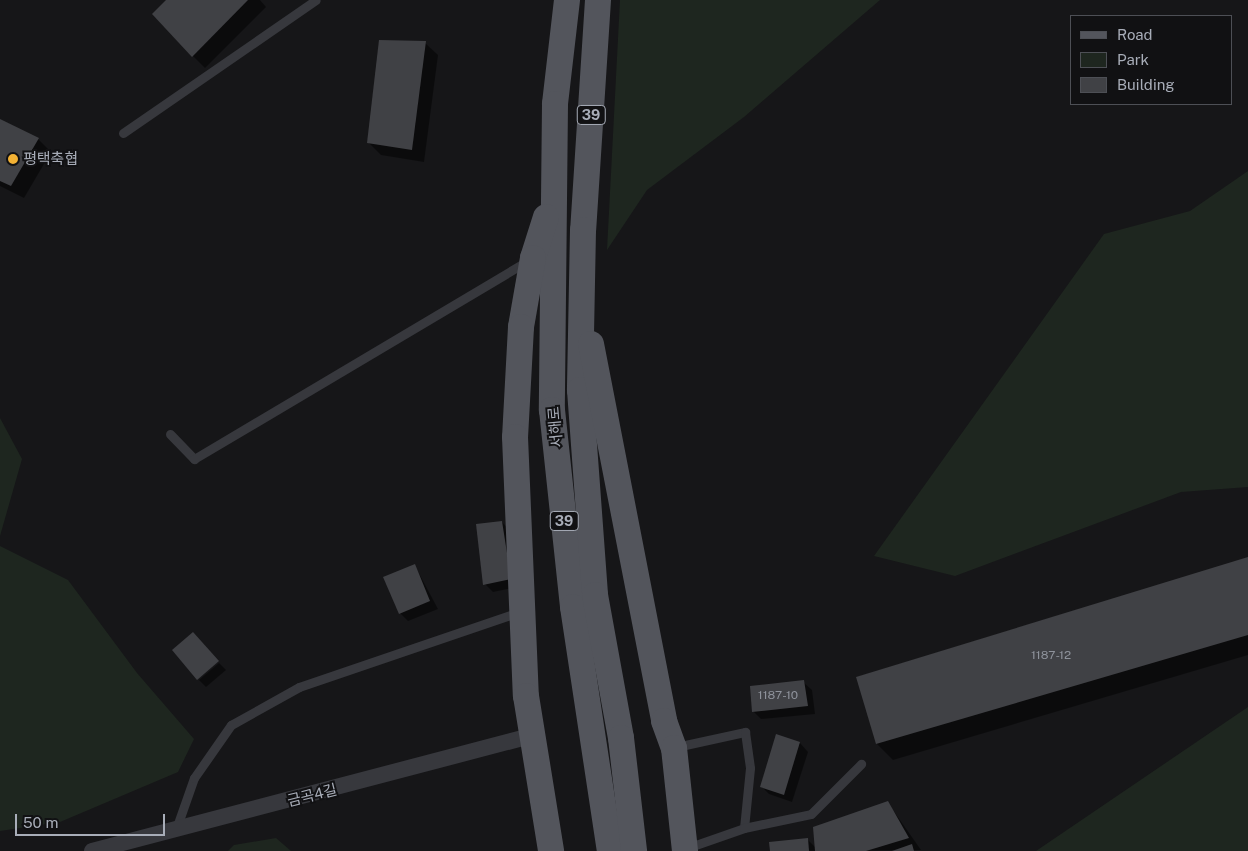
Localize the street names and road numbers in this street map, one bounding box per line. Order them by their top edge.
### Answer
road number: 39 [576,104,606,126]
street label: 서해로 [544,406,566,448]
road number: 39 [549,510,579,532]
street label: 금곡4길 [285,780,339,810]

